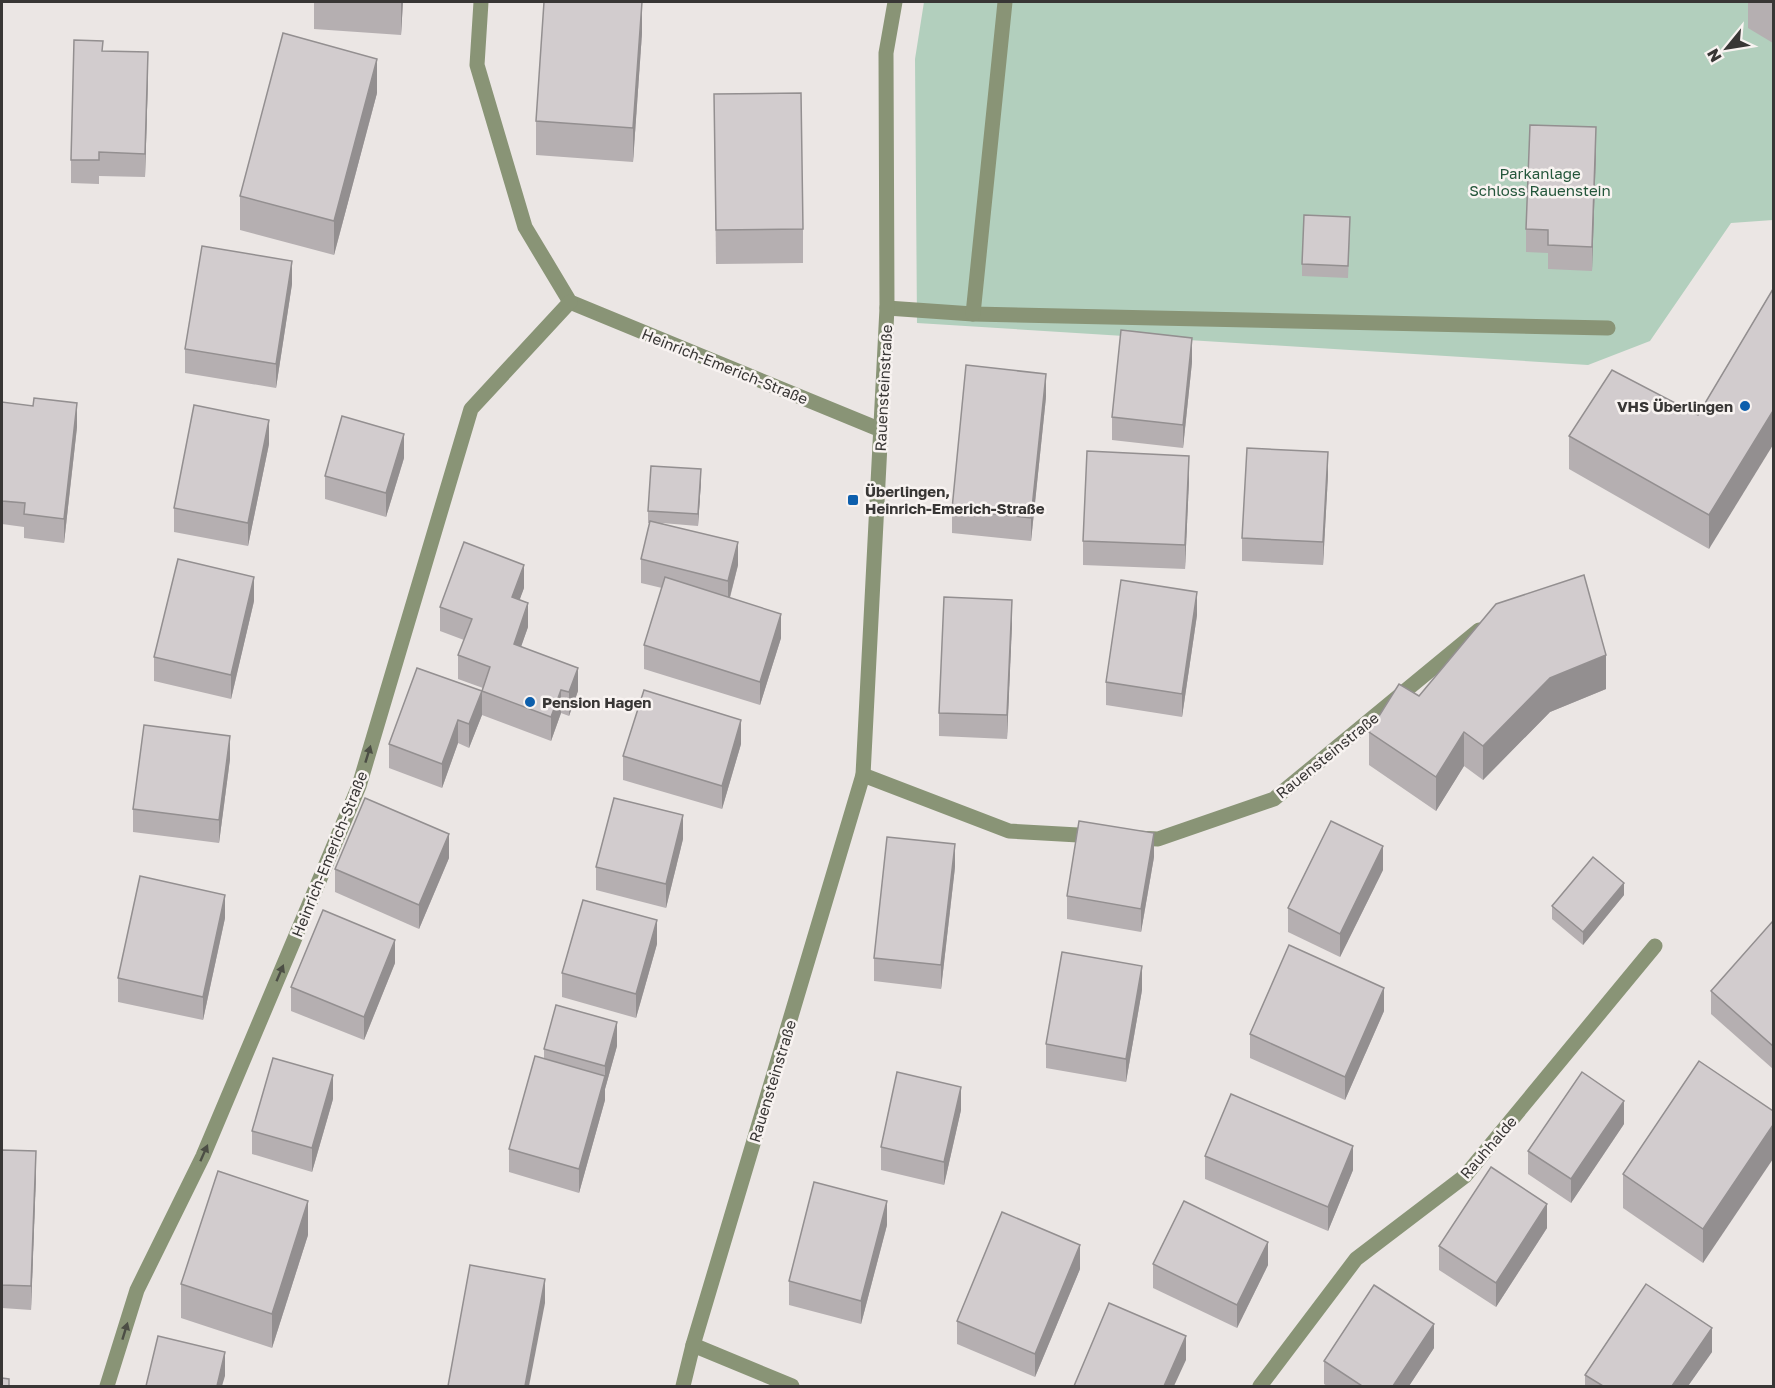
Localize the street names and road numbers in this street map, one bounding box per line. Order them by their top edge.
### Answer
street label: Heinrich-Emerich-Straße [639,324,811,408]
street label: Rauensteinstraße [871,324,895,452]
street label: Rauensteinstraße [1272,708,1382,802]
street label: Heinrich-Emerich-Straße [287,768,371,940]
street label: Rauensteinstraße [745,1017,799,1144]
street label: Rauhhalde [1456,1112,1520,1182]

